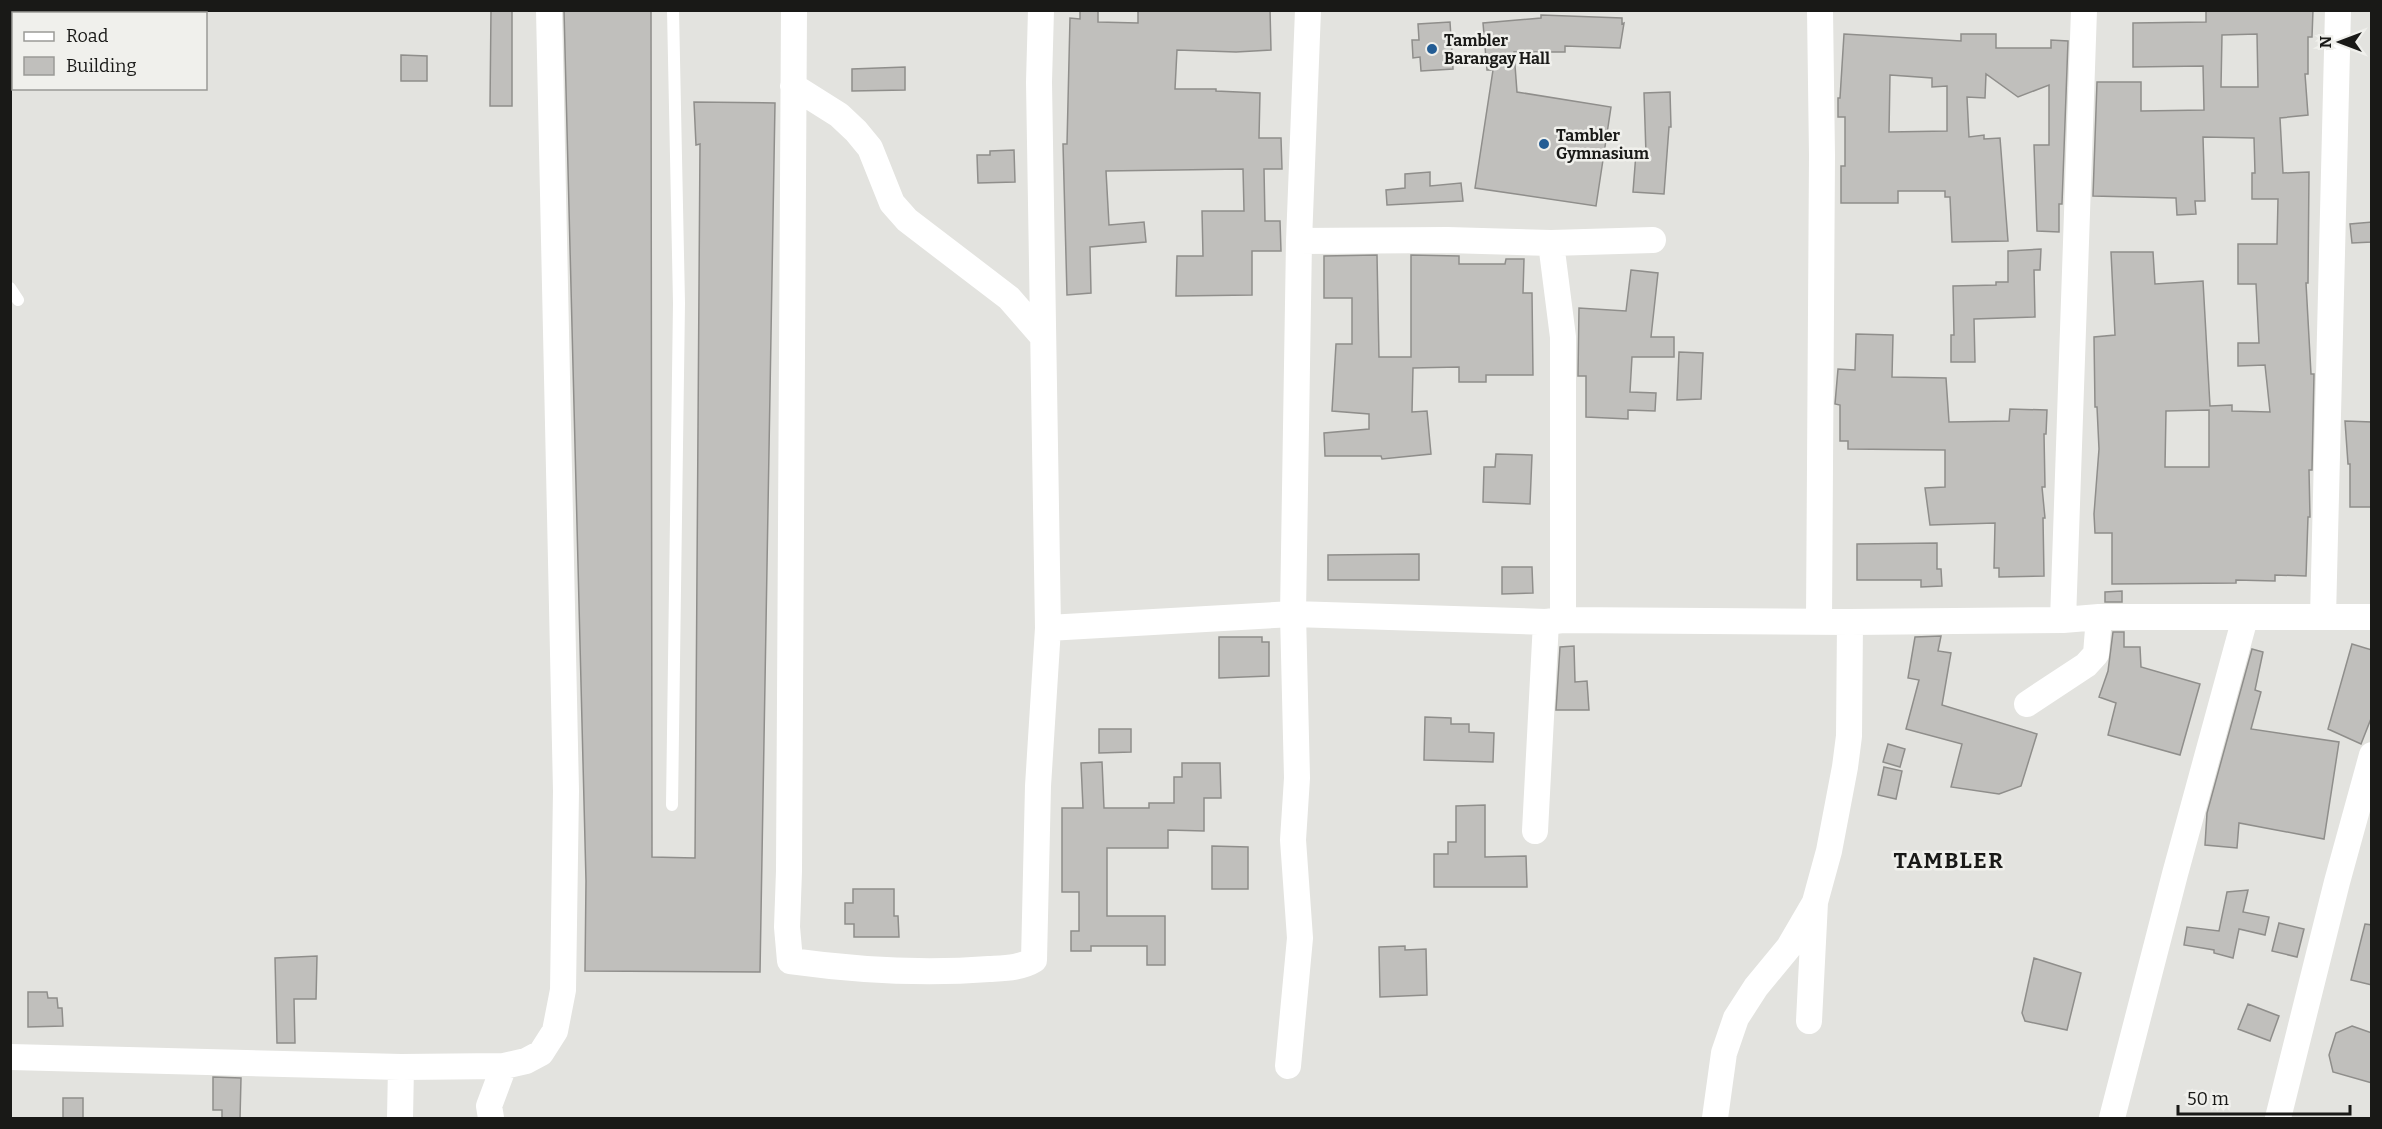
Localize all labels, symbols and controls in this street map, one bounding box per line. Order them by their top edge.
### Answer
legend [12,12,207,90]
north arrow [2310,12,2370,72]
text: Road [66,25,109,47]
place label: Tambler Barangay Hall [1444,31,1550,68]
text: N [2316,36,2335,48]
marker: Tambler Barangay Hall [1425,42,1439,56]
text: Building [66,55,137,77]
place label: Tambler Gymnasium [1556,126,1650,163]
marker: Tambler Gymnasium [1537,137,1551,151]
district label: TAMBLER [1894,847,2004,874]
scale bar [2178,1078,2350,1116]
text: 50 m [2187,1088,2229,1110]

